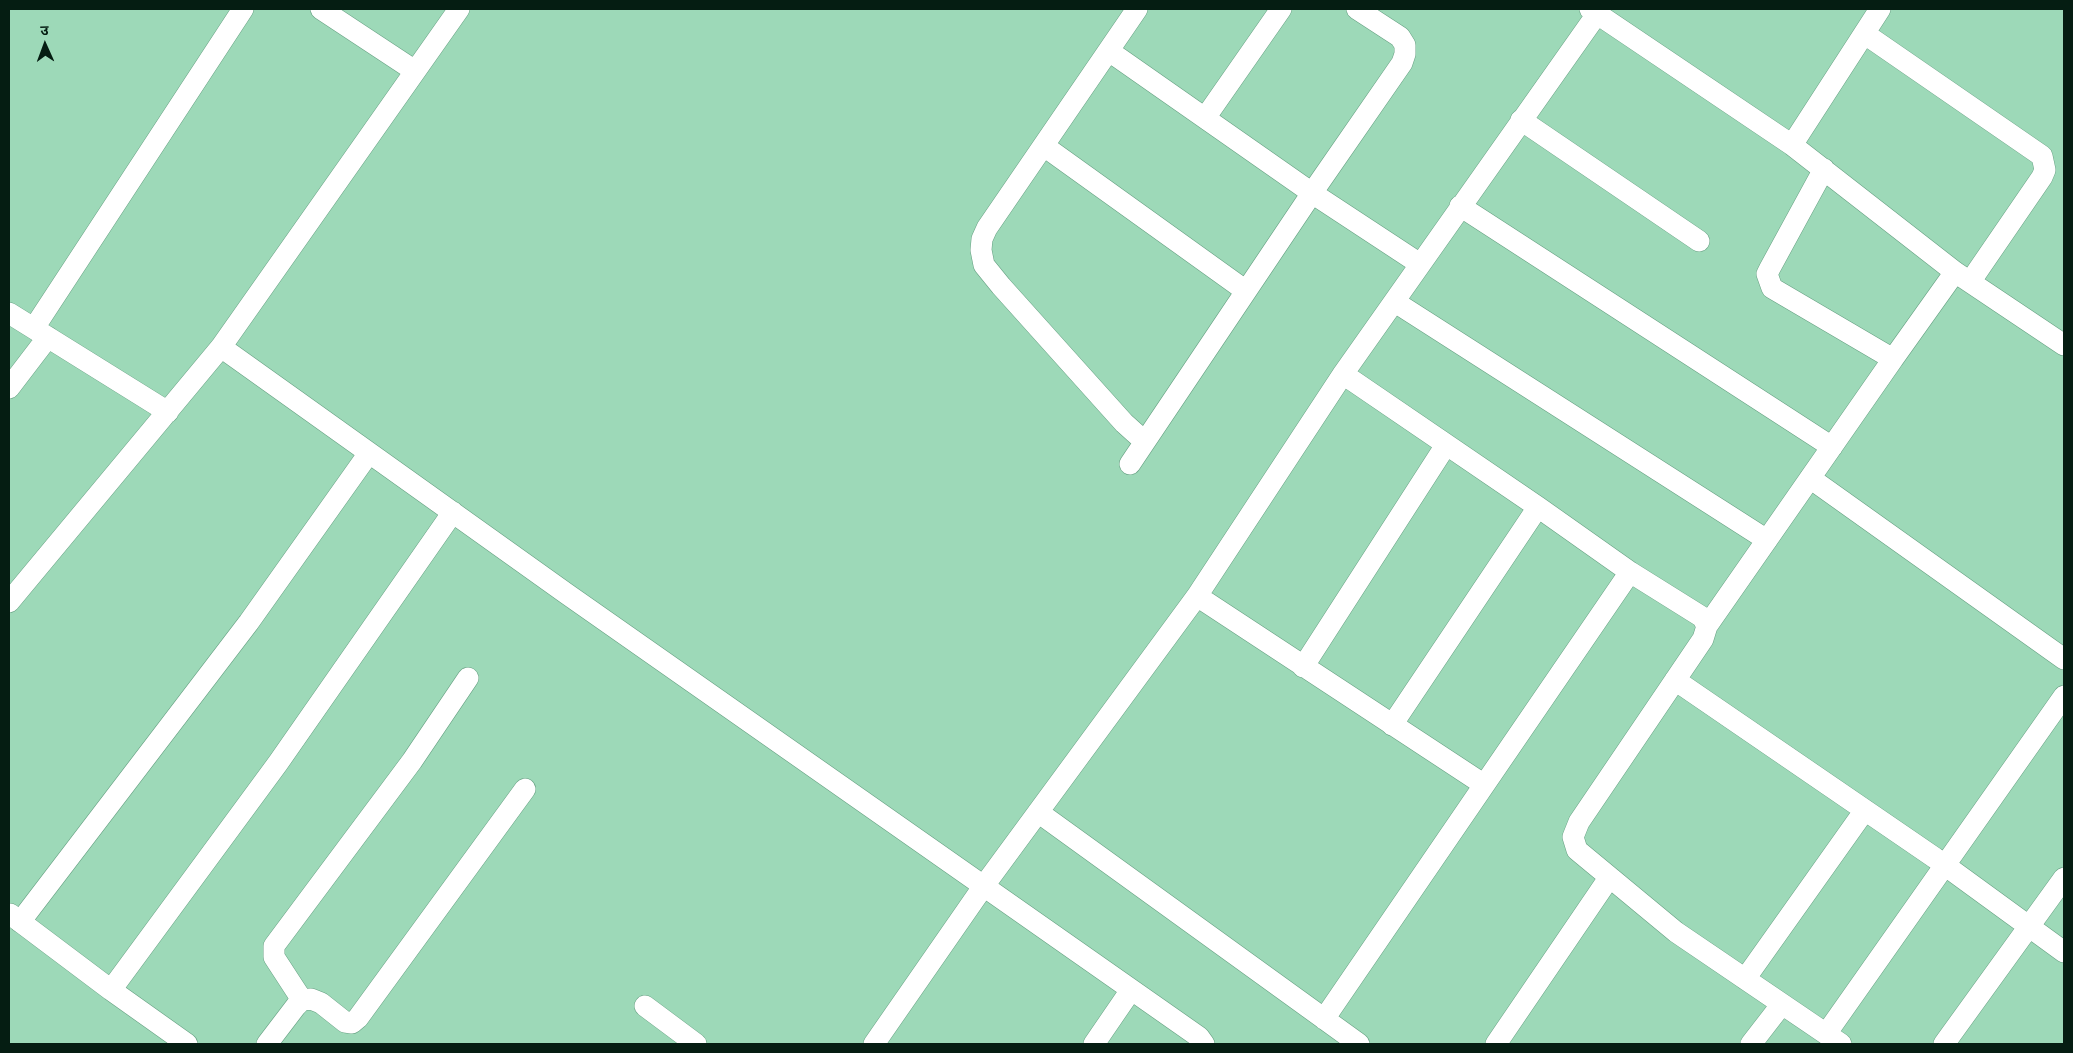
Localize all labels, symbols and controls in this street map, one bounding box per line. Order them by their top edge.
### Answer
north arrow [20,20,70,70]
text: उ [40,21,49,39]

